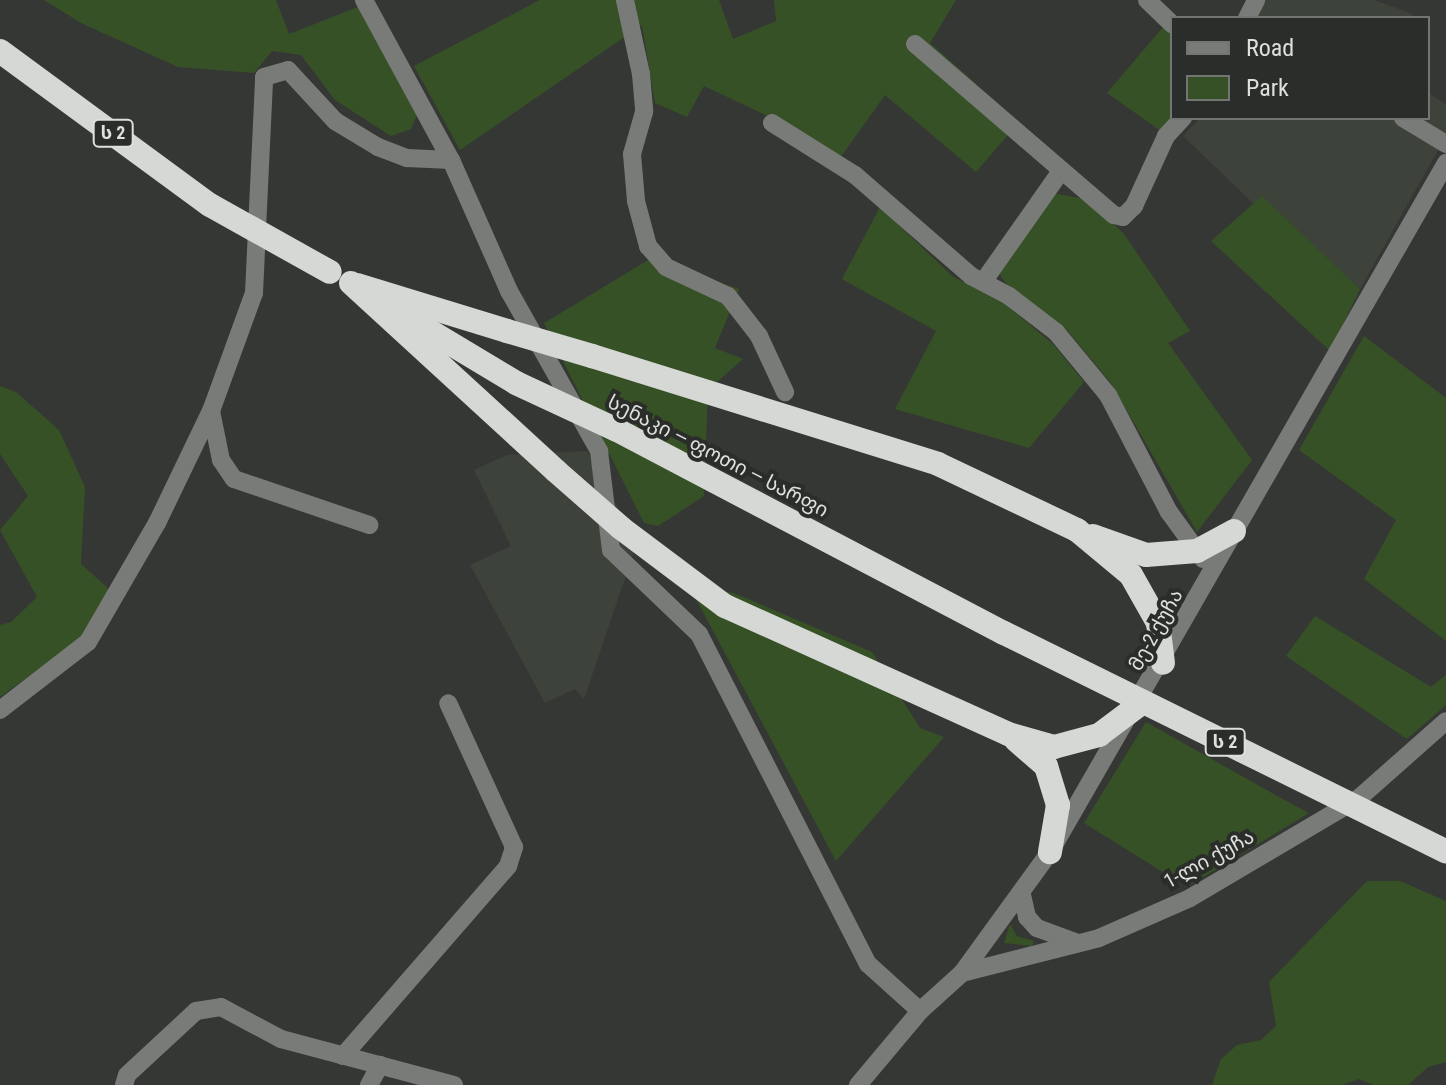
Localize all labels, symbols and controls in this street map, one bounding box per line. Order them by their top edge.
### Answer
legend [1170,16,1430,120]
text: Road [1246,34,1294,62]
text: Park [1246,74,1289,102]
road number: ს 2 [91,119,135,147]
street label: სენაკი — ფოთი — სარფი [604,390,832,522]
street label: მე-2 ქუჩა [1124,585,1188,675]
road number: ს 2 [1203,728,1247,756]
street label: 1-ლი ქუჩა [1160,824,1258,894]

